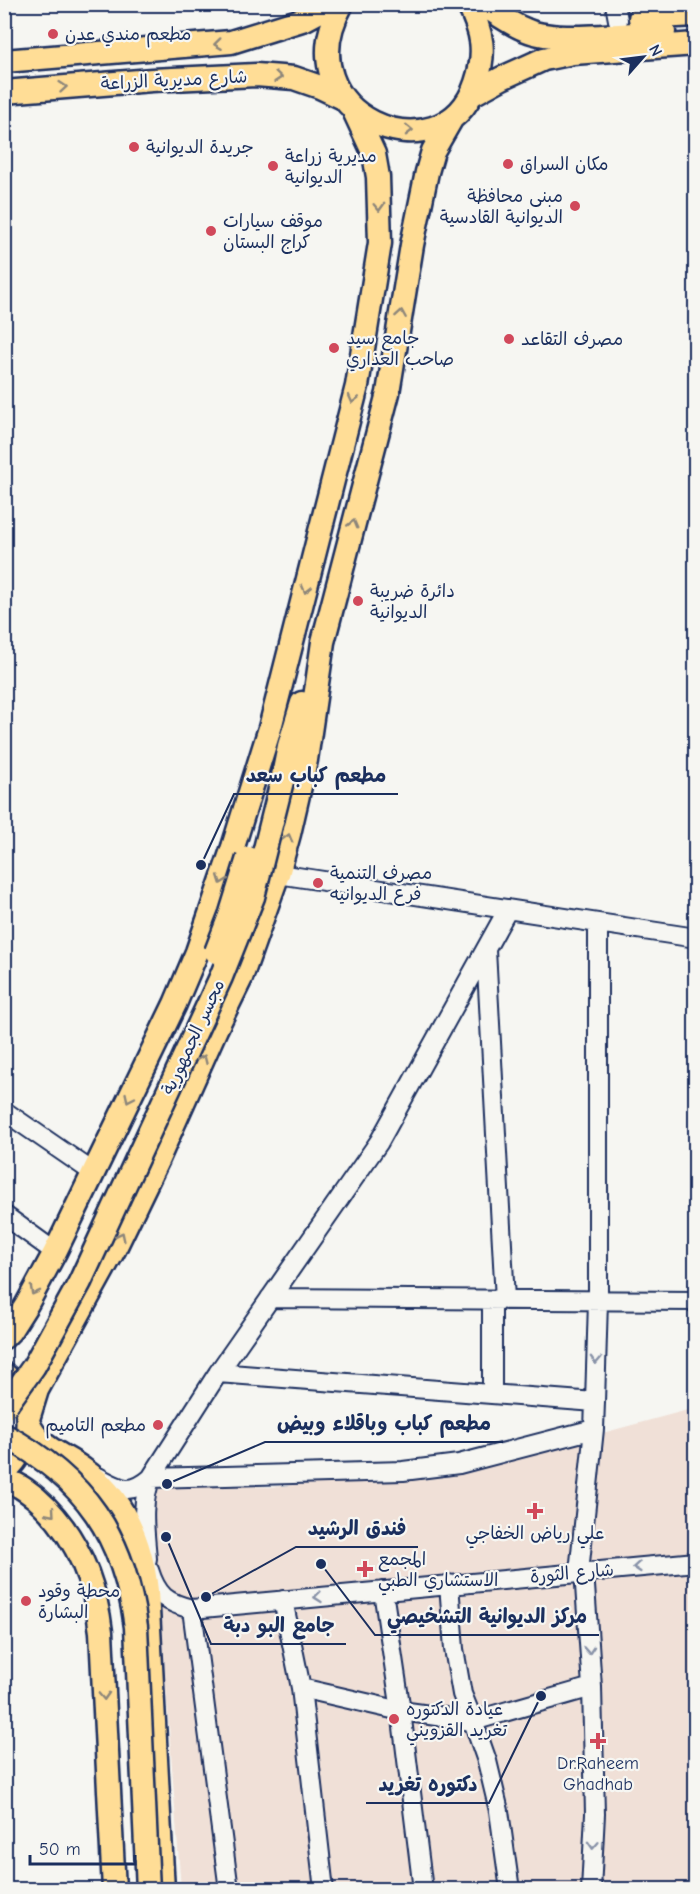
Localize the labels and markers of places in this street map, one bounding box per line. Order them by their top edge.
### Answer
place label: مطعم مندي عدن [65,24,191,48]
marker: مطعم مندي عدن [46,27,60,41]
place label: جريدة الديوانية [146,137,254,158]
marker: جريدة الديوانية [127,140,141,154]
place label: مديرية زراعة الديوانية [285,146,377,188]
place label: مكان السراق [520,154,609,175]
marker: مكان السراق [501,157,515,171]
marker: مديرية زراعة الديوانية [266,159,280,173]
place label: مبنى محافظة الديوانية القادسية [440,186,563,228]
marker: مبنى محافظة الديوانية القادسية [568,199,582,213]
place label: موقف سيارات كراج البستان [223,211,323,254]
marker: موقف سيارات كراج البستان [204,224,218,238]
place label: جامع سيد صاحب العذاري [346,328,454,372]
place label: مصرف التقاعد [521,329,623,350]
marker: مصرف التقاعد [502,332,516,346]
marker: جامع سيد صاحب العذاري [327,341,341,355]
place label: دائرة ضريبة الديوانية [370,581,455,623]
marker: دائرة ضريبة الديوانية [351,594,365,608]
callout: مطعم كباب سعد [234,756,398,794]
place label: مصرف التنمية فرع الديوانيه [330,863,432,906]
marker: مصرف التنمية فرع الديوانيه [311,876,325,890]
callout: مطعم كباب وباقلاء وبيض [265,1404,503,1442]
place label: مطعم التاميم [45,1415,146,1439]
marker: مطعم التاميم [151,1418,165,1432]
marker: علي رياض الخفاجي [526,1502,544,1520]
callout: فندق الرشيد [296,1509,418,1547]
place label: علي رياض الخفاجي [465,1523,605,1549]
place label: المجمع الاستشاري الطبي [378,1549,499,1596]
marker: المجمع الاستشاري الطبي [356,1560,374,1578]
place label: محطة وقود البشارة [38,1581,120,1623]
marker: محطة وقود البشارة [19,1594,33,1608]
callout: مركز الديوانية التشخيصي [375,1597,599,1635]
callout: جامع البو دبة [211,1606,346,1644]
place label: عيادة الدكتوره تغريد القزويني [406,1699,508,1746]
marker: عيادة الدكتوره تغريد القزويني [387,1712,401,1726]
marker: Dr.Raheem Ghadhab [589,1732,607,1750]
place label: Dr.Raheem Ghadhab [557,1753,639,1795]
callout: دكتوره تغريد [366,1765,489,1803]

